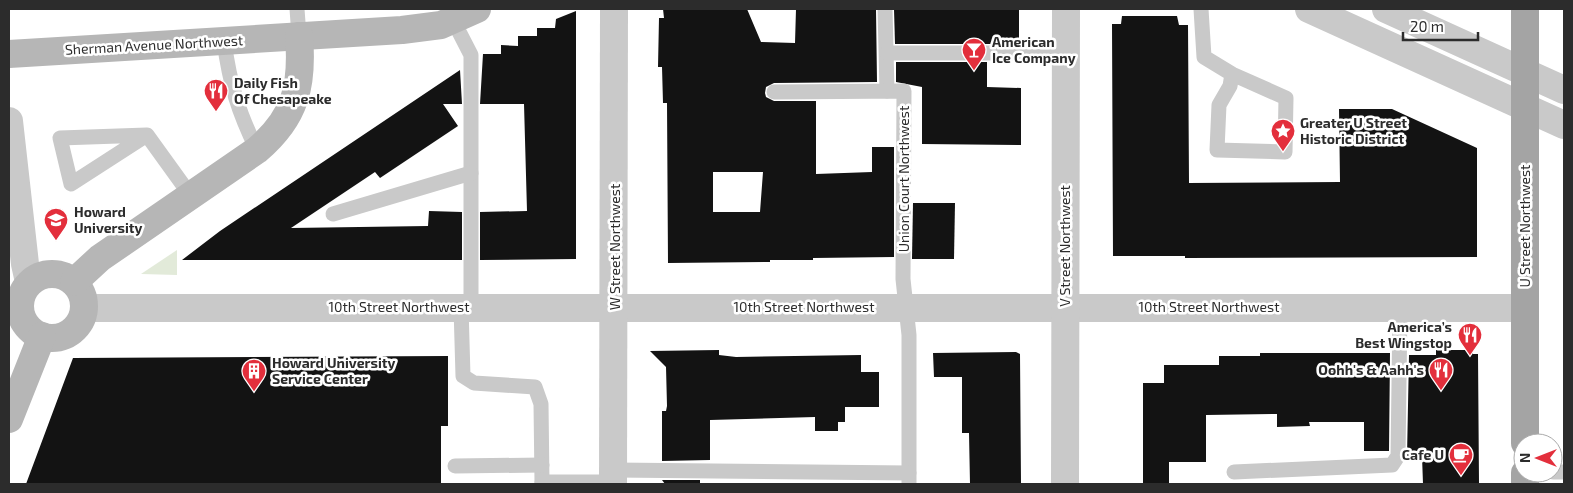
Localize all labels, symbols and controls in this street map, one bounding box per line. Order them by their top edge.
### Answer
scale bar [1403,10,1478,42]
text: 20 m [1410,17,1444,35]
street label: Sherman Avenue Northwest [64,31,243,58]
place label: American Ice Company [992,33,1076,66]
bar icon: American Ice Company [961,37,987,71]
place label: Daily Fish Of Chesapeake [234,74,332,107]
restaurant icon: Daily Fish Of Chesapeake [203,78,229,112]
street label: Union Court Northwest [895,106,912,252]
place label: Greater U Street Historic District [1300,114,1407,147]
place icon: Greater U Street Historic District [1270,118,1296,152]
street label: U Street Northwest [1516,165,1533,287]
street label: W Street Northwest [606,184,623,310]
street label: V Street Northwest [1056,185,1073,307]
place label: Howard University [74,203,143,236]
school or university icon: Howard University [43,207,69,241]
street label: 10th Street Northwest [329,298,470,315]
street label: 10th Street Northwest [734,298,875,315]
street label: 10th Street Northwest [1139,298,1280,315]
place label: America’s Best Wingstop [1355,318,1452,351]
restaurant icon: America’s Best Wingstop [1457,322,1483,356]
place label: Howard University Service Center [272,354,396,387]
restaurant icon: Oohh's & Aahh's [1428,357,1454,391]
building icon: Howard University Service Center [241,358,267,392]
place label: Oohh's & Aahh's [1318,361,1424,378]
north arrow [1513,433,1563,483]
cafe icon: Cafe U [1448,442,1474,476]
place label: Cafe U [1402,446,1444,463]
text: N [1516,453,1533,463]

